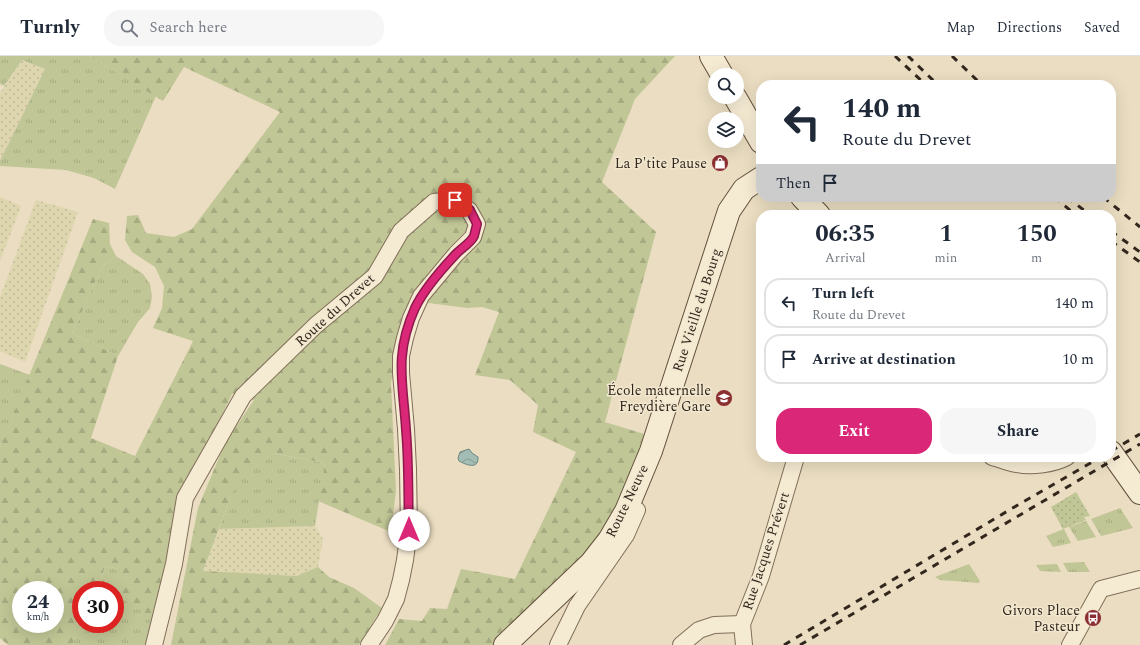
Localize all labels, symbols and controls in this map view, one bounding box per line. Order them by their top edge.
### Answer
search box [104,10,384,46]
text: Turnly [20,13,80,42]
text: Search here [150,16,227,39]
icon: search [118,17,140,39]
text: Map [947,17,975,38]
text: Directions [997,17,1062,38]
text: Saved [1084,17,1120,38]
map controls [708,68,744,148]
button: search [708,68,744,104]
text: 140 m [842,87,921,130]
icon: left [776,96,828,148]
button: layers [708,112,744,148]
text: Route du Drevet [842,126,972,153]
place label: La P'tite Pause [615,153,707,174]
shop icon: La P'tite Pause [710,153,730,173]
text: Then [776,172,811,195]
icon: arrive [819,172,841,194]
pin [438,183,472,217]
icon: arrive [444,189,466,211]
text: 06:35 [815,216,875,252]
text: 1 [939,216,953,252]
text: 150 [1016,216,1057,252]
street label: Rue Vieille du Bourg [667,245,727,375]
text: Arrival [825,248,866,268]
text: min [935,248,957,268]
text: m [1031,248,1042,268]
street label: Route du Drevet [291,268,379,352]
text: Turn left [812,282,874,305]
icon: left [778,292,800,314]
text: 140 m [1055,292,1094,315]
text: Route du Drevet [812,305,906,325]
icon: arrive [778,348,800,370]
text: Arrive at destination [812,348,956,371]
text: 10 m [1062,348,1094,371]
place label: École maternelle Freydière Gare [607,380,711,417]
school or university icon: École maternelle Freydière Gare [714,388,734,408]
button: Exit [776,408,932,454]
button: Share [940,408,1096,454]
street label: Route Neuve [600,461,654,541]
street label: Rue Jacques Prévert [737,489,795,613]
position arrow [388,509,430,551]
speed limit sign: 30 [72,581,124,633]
text: 24 [27,587,49,617]
place label: Givors Place Pasteur [1002,600,1080,637]
bus stop icon: Givors Place Pasteur [1083,608,1103,628]
text: km/h [27,609,49,625]

